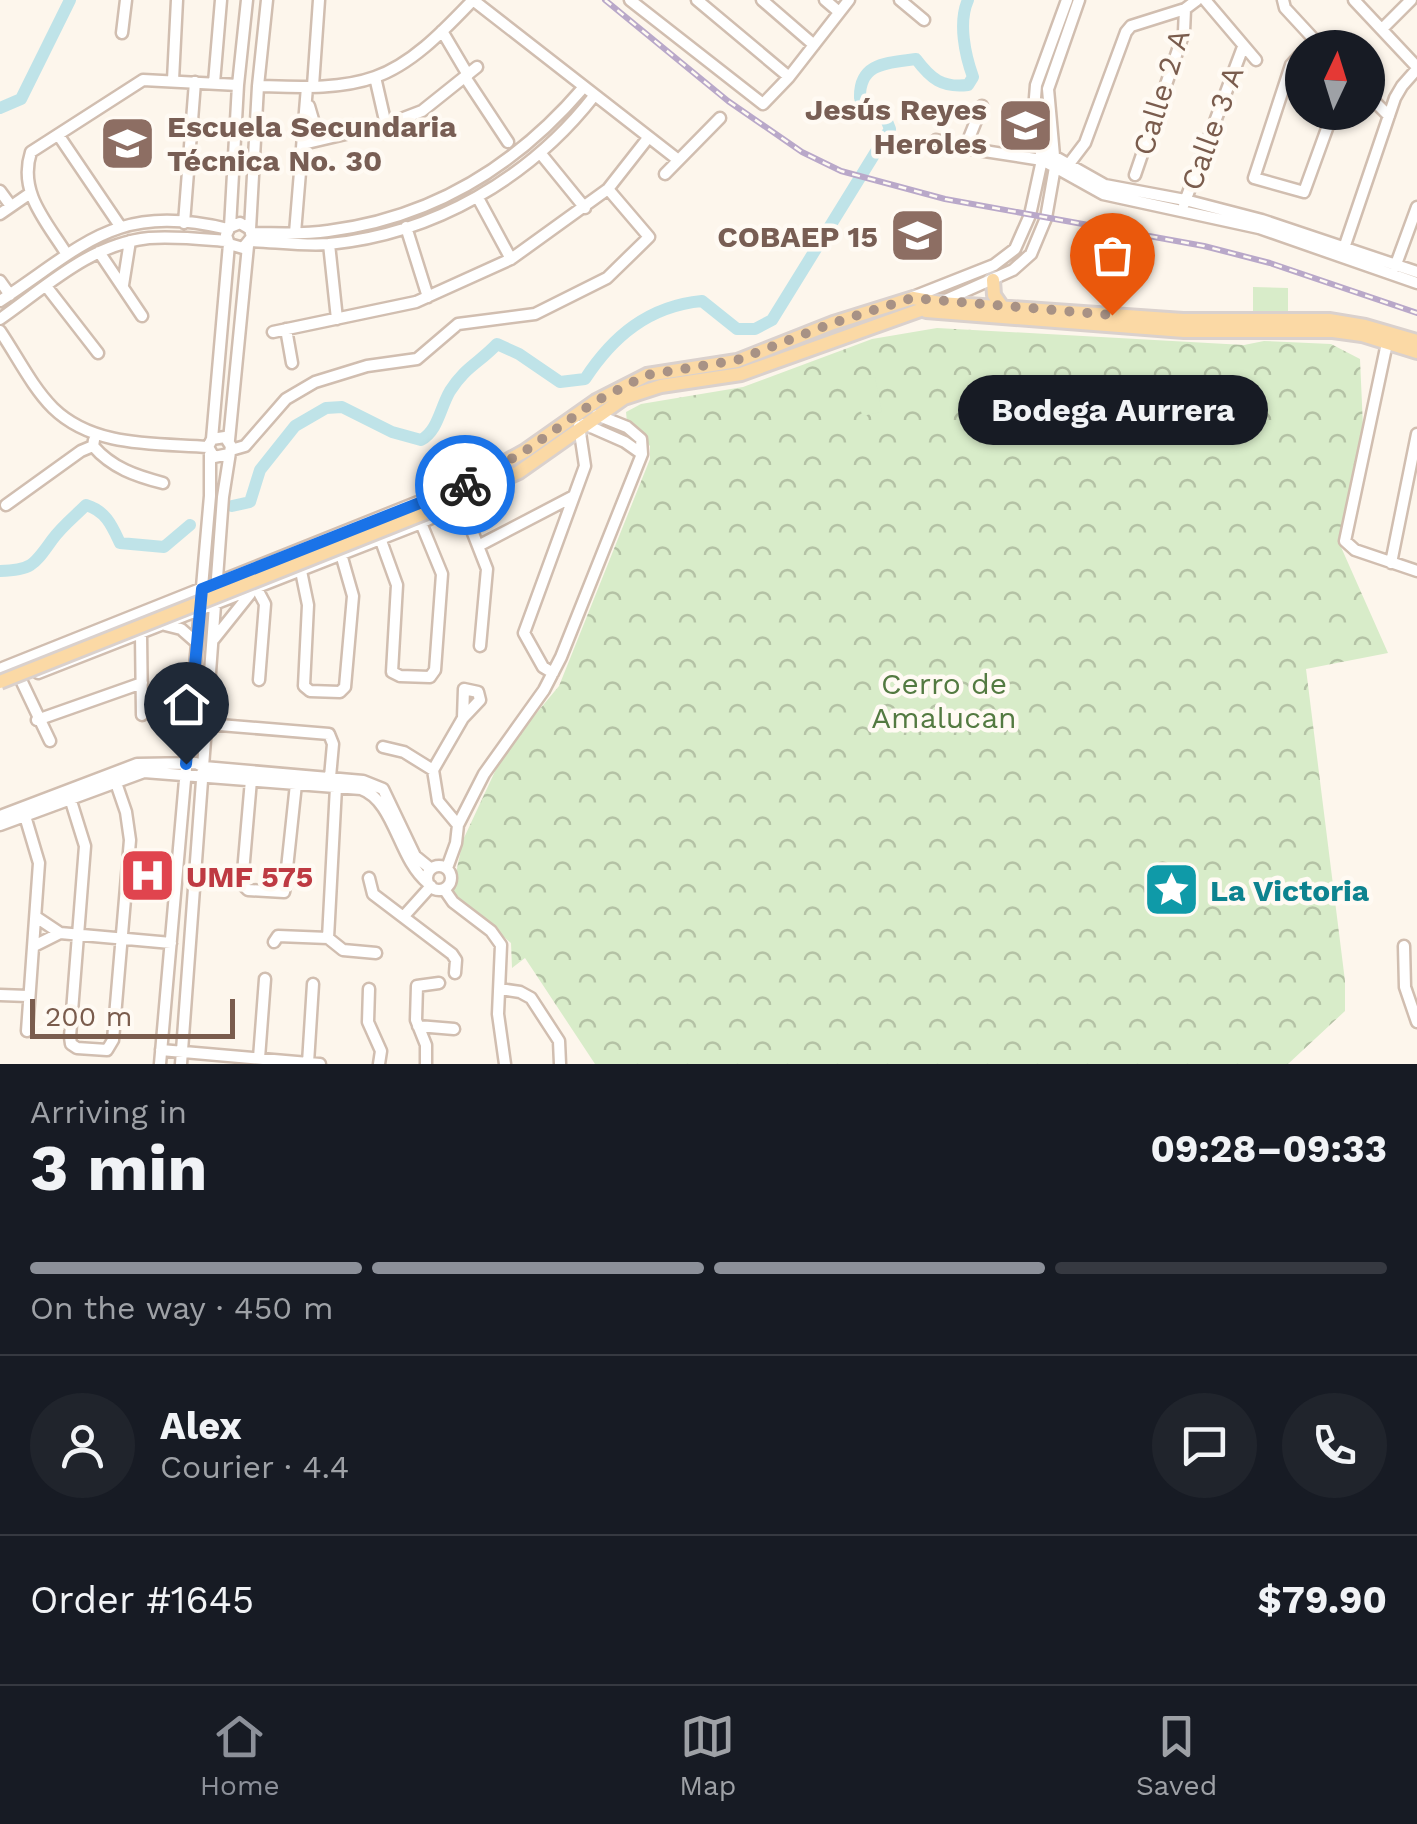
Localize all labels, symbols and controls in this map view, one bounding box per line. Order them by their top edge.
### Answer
street label: Calle 2 A [1125,25,1197,159]
north arrow [1285,30,1385,130]
map controls [1285,30,1385,130]
street label: Calle 3 A [1173,61,1251,195]
place label: Jesús Reyes Heroles [805,92,987,161]
school or university icon: Jesús Reyes Heroles [996,96,1056,156]
place label: Escuela Secundaria Técnica No. 30 [167,109,457,178]
school or university icon: Escuela Secundaria Técnica No. 30 [98,113,158,173]
school or university icon: COBAEP 15 [887,206,947,266]
pin [1070,213,1155,316]
place label: COBAEP 15 [717,219,878,254]
icon: bag [1085,228,1140,283]
callout: Bodega Aurrera [957,375,1267,445]
text: Bodega Aurrera [991,391,1235,429]
courier [415,435,515,535]
icon: bike [438,458,493,513]
pin [144,662,229,765]
park label: Cerro de Amalucan [871,666,1017,735]
icon: home [159,677,214,732]
hospital icon: UMF 575 [117,846,177,906]
place label: UMF 575 [186,859,313,894]
place icon: La Victoria [1141,860,1201,920]
place label: La Victoria [1210,873,1370,908]
scale bar [30,994,235,1038]
text: 200 m [45,1000,132,1033]
text: Arriving in [30,1093,187,1131]
text: 09:28–09:33 [1150,1127,1387,1171]
text: 3 min [30,1130,208,1206]
text: On the way · 450 m [30,1289,334,1327]
button: person [30,1393,135,1498]
button: chat [1152,1393,1257,1498]
button: phone [1282,1393,1387,1498]
text: Alex [160,1404,242,1448]
text: Courier · 4.4 [160,1448,349,1486]
text: Order #1645 [30,1578,254,1622]
text: $79.90 [1257,1578,1387,1622]
tab: Home [200,1709,280,1802]
tab: Map [679,1709,736,1802]
tab: Saved [1136,1709,1217,1802]

